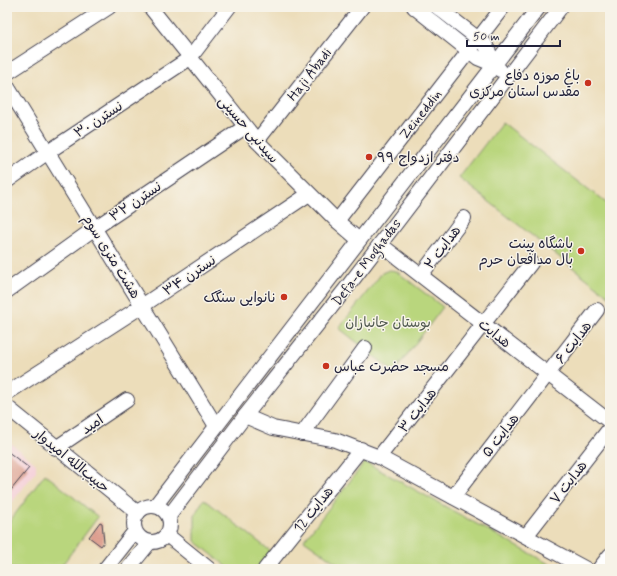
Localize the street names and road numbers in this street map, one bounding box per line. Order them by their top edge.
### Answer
street label: Haji Abadi [284,45,336,105]
street label: Zeineddin [396,86,446,143]
street label: سیدنبی حسینی [214,92,283,167]
street label: نسترن ۳۰ [71,97,126,142]
street label: نسترن ۳۲ [106,178,165,226]
street label: هشت متری سوم [76,211,144,303]
street label: Defa-e Moghadas [328,215,407,311]
street label: هدایت ۲ [421,222,465,273]
street label: نسترن ۳۴ [159,251,220,300]
street label: هدایت [474,315,514,352]
street label: هدایت ۶ [552,318,596,368]
street label: هدایت ۳ [395,385,441,437]
street label: هدایت ۵ [478,410,523,461]
street label: امید [78,411,107,439]
street label: حبیب‌الله امیدوار [29,424,113,497]
street label: هدایت ۷ [546,457,591,508]
street label: هدایت 12 [290,483,338,536]

